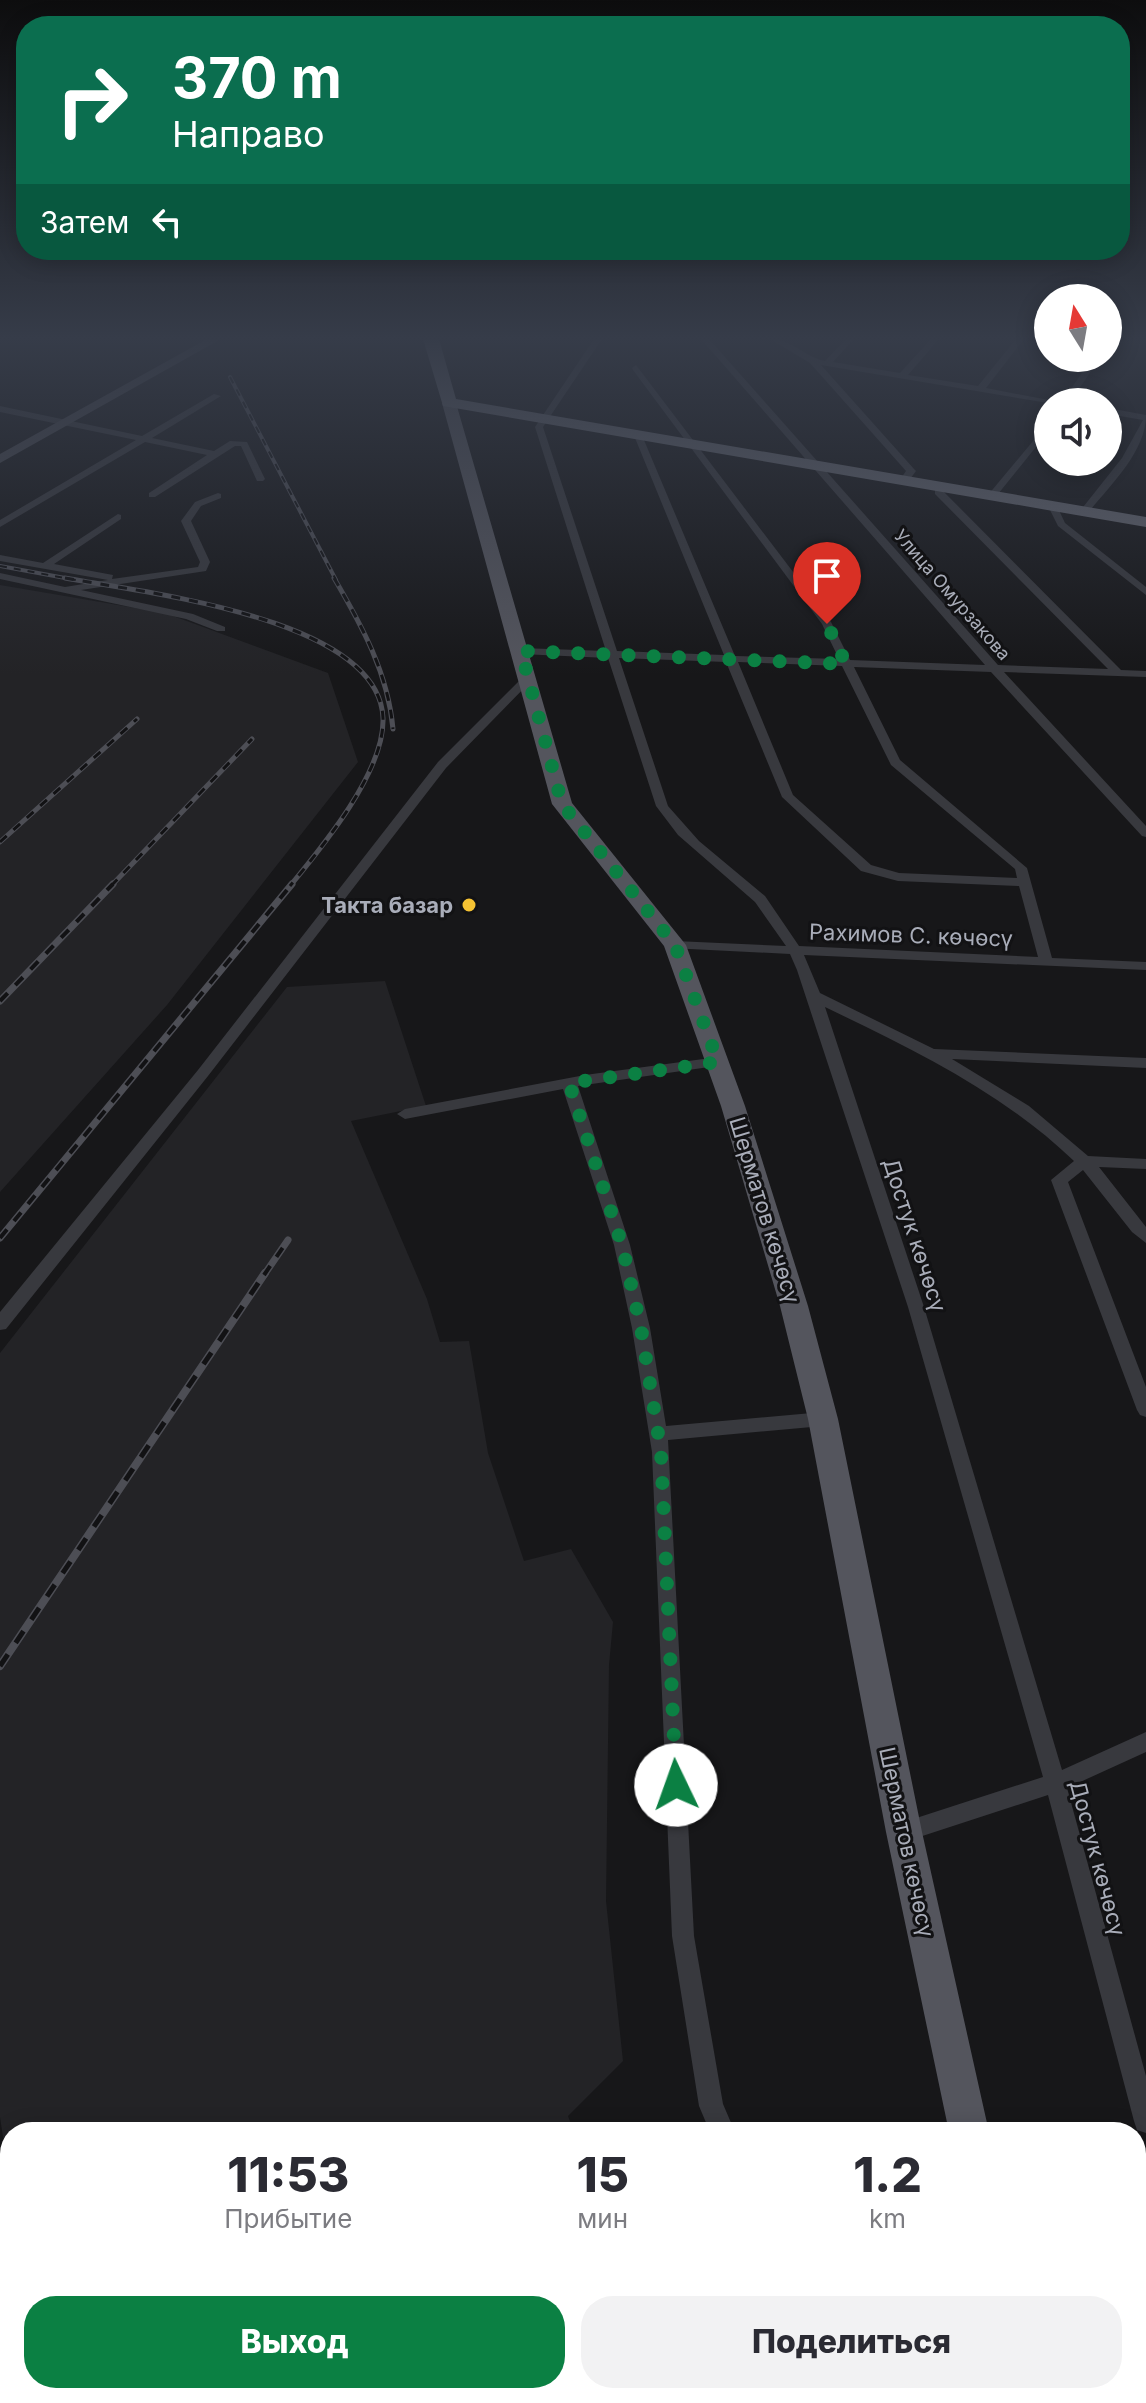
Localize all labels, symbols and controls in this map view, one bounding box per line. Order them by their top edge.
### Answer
text: 370 m [172,44,342,112]
icon: right [40,48,144,152]
text: Направо [172,112,325,156]
icon: left [145,200,189,244]
text: Затем [40,204,129,240]
north arrow [1034,284,1122,372]
map controls [1034,284,1122,476]
button: sound [1034,388,1122,476]
street label: Улица Омурзакова [890,525,1015,664]
pin [793,542,861,624]
icon: arrive [805,554,849,598]
place label: Такта базар [321,892,453,918]
marker: Такта базар [460,896,478,914]
street label: Рахимов С. көчөсү [809,918,1013,952]
street label: Шерматов көчөсү [724,1114,806,1306]
street label: Достук көчөсү [878,1155,952,1315]
position arrow [634,1743,718,1827]
street label: Шерматов көчөсү [874,1745,940,1939]
street label: Достук көчөсү [1065,1777,1131,1939]
text: 11:53 [227,2145,349,2204]
text: 15 [577,2145,629,2204]
text: 1.2 [853,2145,922,2204]
text: Прибытие [224,2203,352,2234]
text: мин [577,2203,628,2234]
text: km [869,2203,906,2234]
button: Выход [24,2296,565,2388]
button: Поделиться [581,2296,1122,2388]

